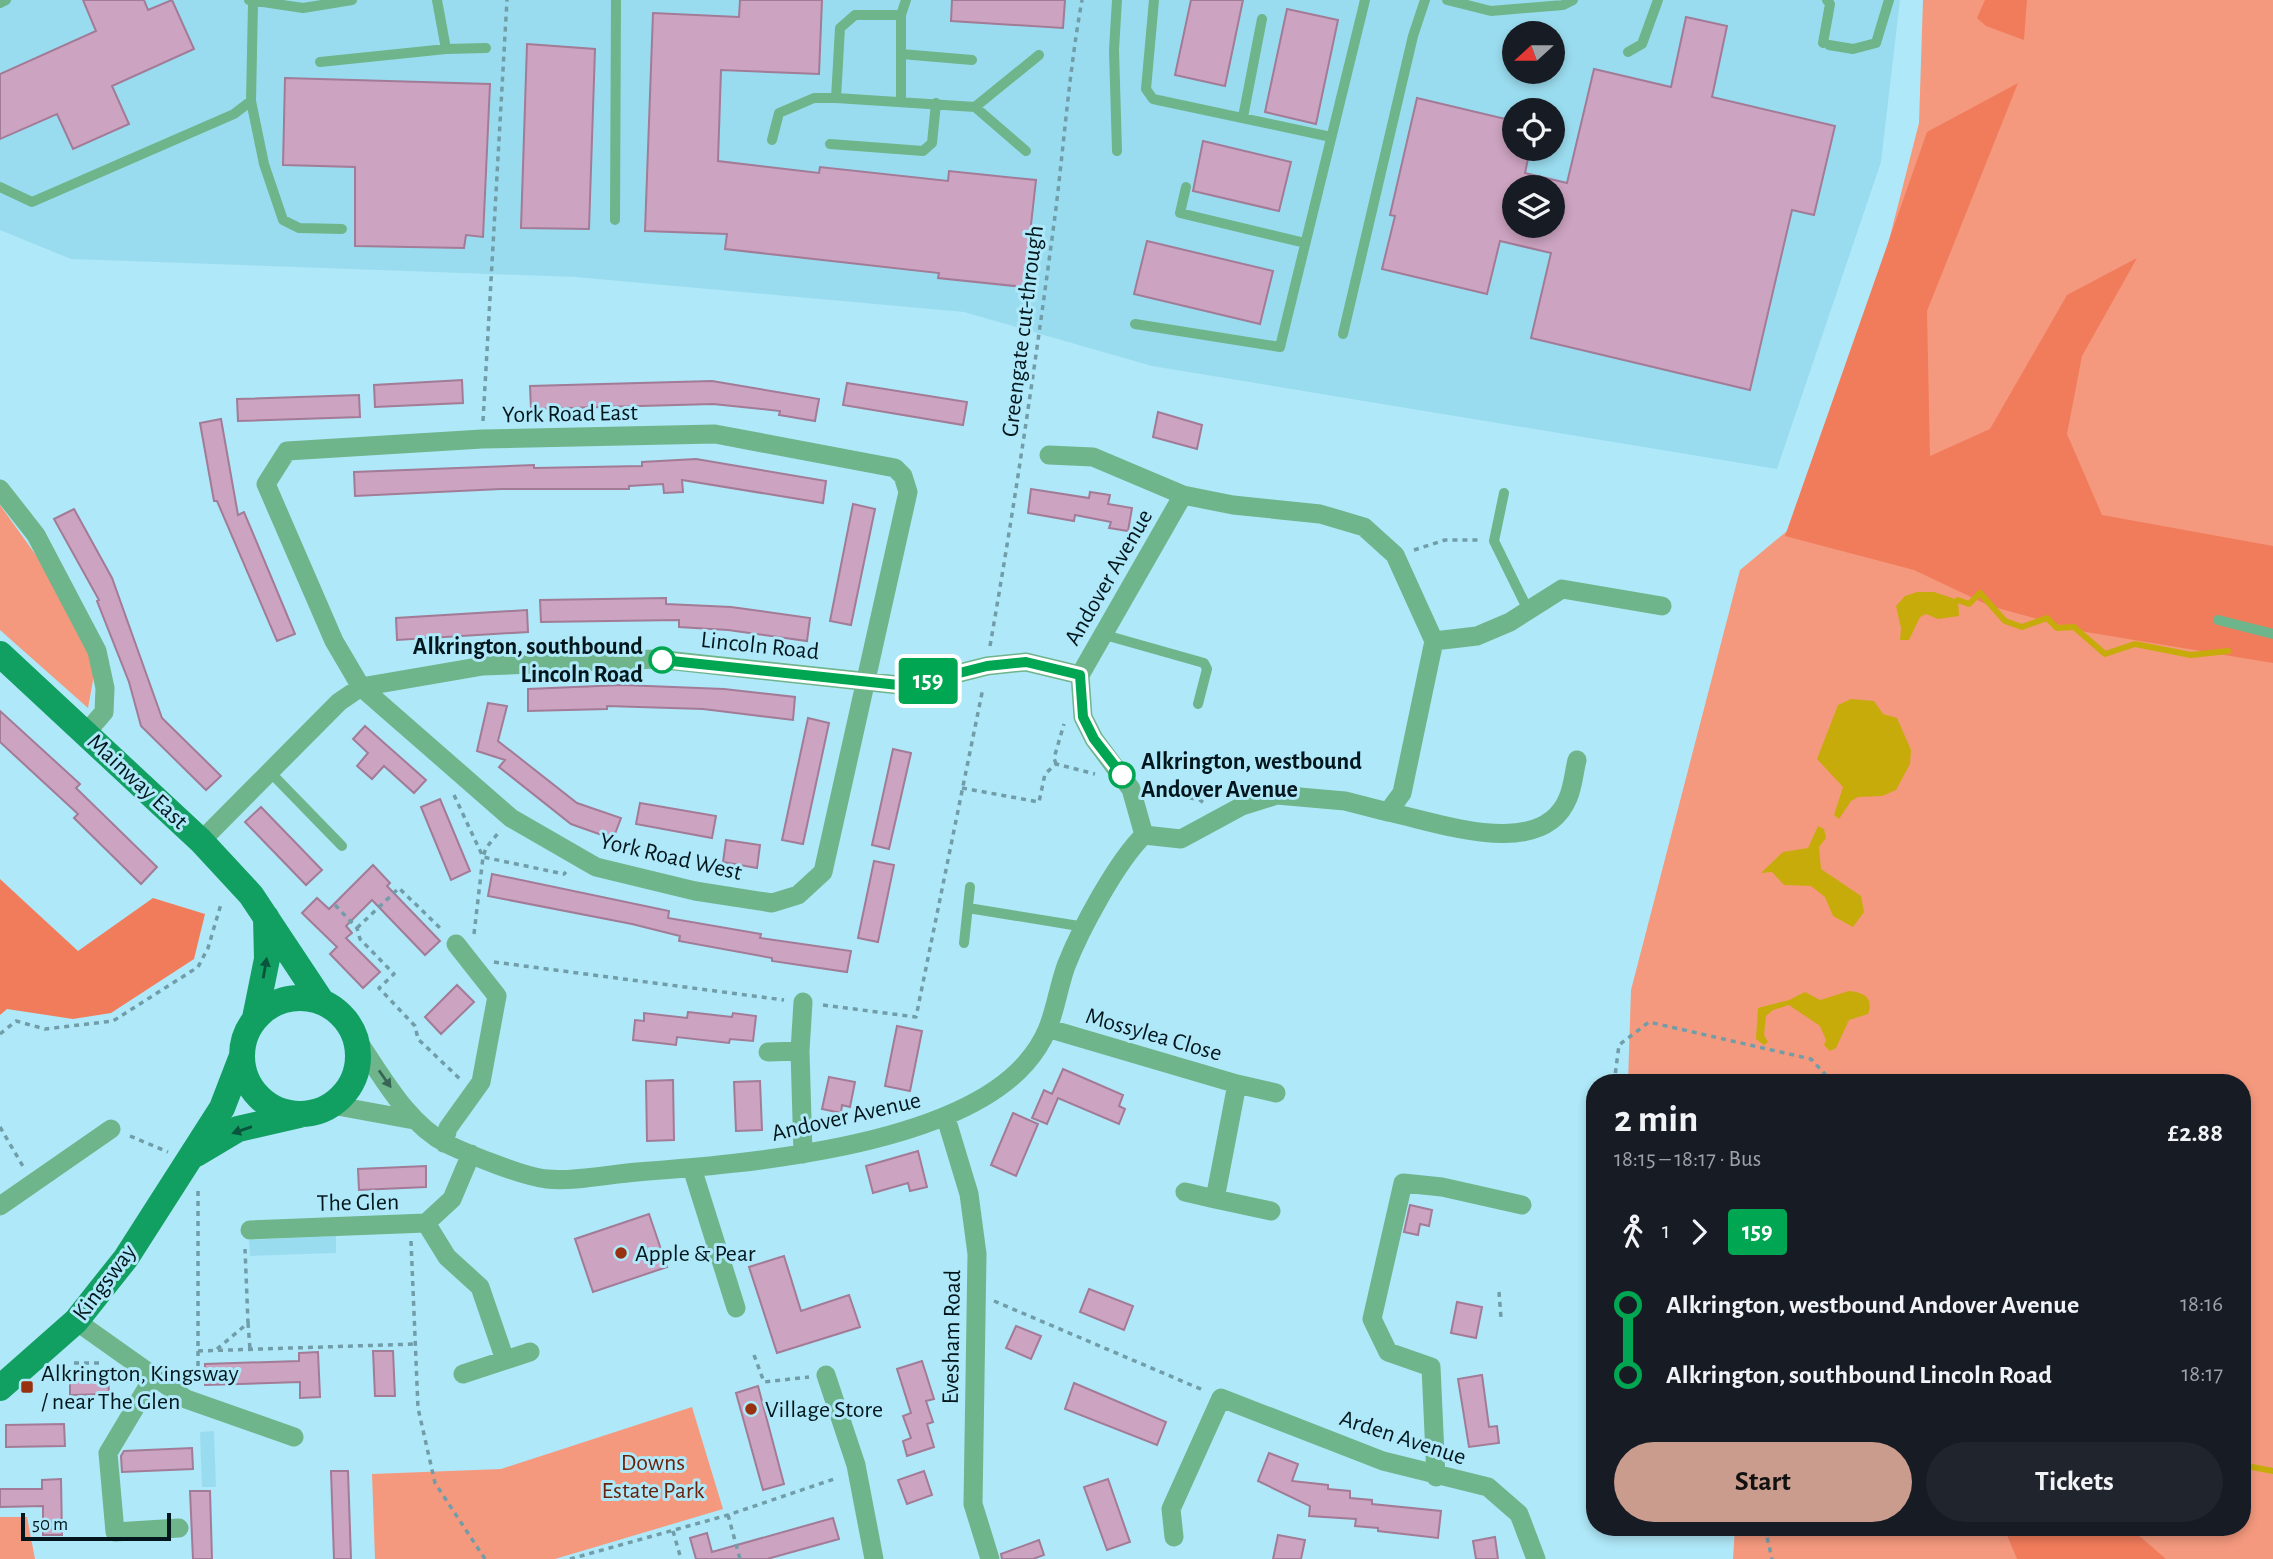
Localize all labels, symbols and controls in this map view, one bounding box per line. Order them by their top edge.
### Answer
north arrow [1502,21,1564,84]
map controls [1502,21,1565,238]
button: locate [1502,98,1565,161]
button: layers [1502,175,1565,238]
street label: Greengate cut-through [998,224,1048,438]
street label: York Road East [502,401,638,427]
street label: Andover Avenue [1060,505,1157,650]
street label: Lincoln Road [699,628,820,664]
place label: Alkrington, southbound Lincoln Road [413,635,643,687]
marker: Alkrington, southbound Lincoln Road [649,647,675,673]
line badge: 159 [888,658,968,704]
text: 159 [913,669,943,693]
street label: Mainway East [83,730,192,834]
place label: Alkrington, westbound Andover Avenue [1141,750,1362,802]
marker: Alkrington, westbound Andover Avenue [1109,762,1135,788]
street label: York Road West [597,829,744,885]
one-way arrow [260,957,271,979]
street label: Mossylea Close [1083,1004,1225,1066]
one-way arrow [377,1070,391,1088]
street label: Andover Avenue [769,1088,923,1146]
text: 2 min [1614,1101,1698,1139]
text: £2.88 [2168,1120,2223,1146]
one-way arrow [231,1125,252,1136]
text: 18:15 – 18:17 · Bus [1614,1148,1761,1171]
street label: The Glen [317,1190,400,1216]
icon: walk [1614,1213,1652,1251]
icon: forward [1680,1213,1718,1251]
text: 1 [1662,1220,1670,1243]
text: 159 [1742,1220,1773,1244]
street label: Kingsway [69,1240,141,1325]
place label: Apple & Pear [635,1242,756,1266]
marker: Apple & Pear [613,1245,629,1261]
street label: Evesham Road [939,1269,965,1405]
text: Alkrington, westbound Andover Avenue [1666,1292,2079,1318]
text: 18:16 [2180,1293,2223,1316]
place label: Alkrington, Kingsway / near The Glen [41,1362,239,1414]
text: Alkrington, southbound Lincoln Road [1666,1362,2052,1388]
text: 18:17 [2181,1363,2223,1386]
marker: Alkrington, Kingsway / near The Glen [19,1379,35,1395]
place label: Village Store [765,1398,883,1422]
marker: Village Store [743,1401,759,1417]
street label: Arden Avenue [1337,1406,1469,1470]
button: Start [1614,1442,1912,1522]
button: Tickets [1926,1442,2223,1522]
park label: Downs Estate Park [602,1451,705,1503]
scale bar [21,1510,172,1542]
text: 50 m [32,1515,68,1534]

